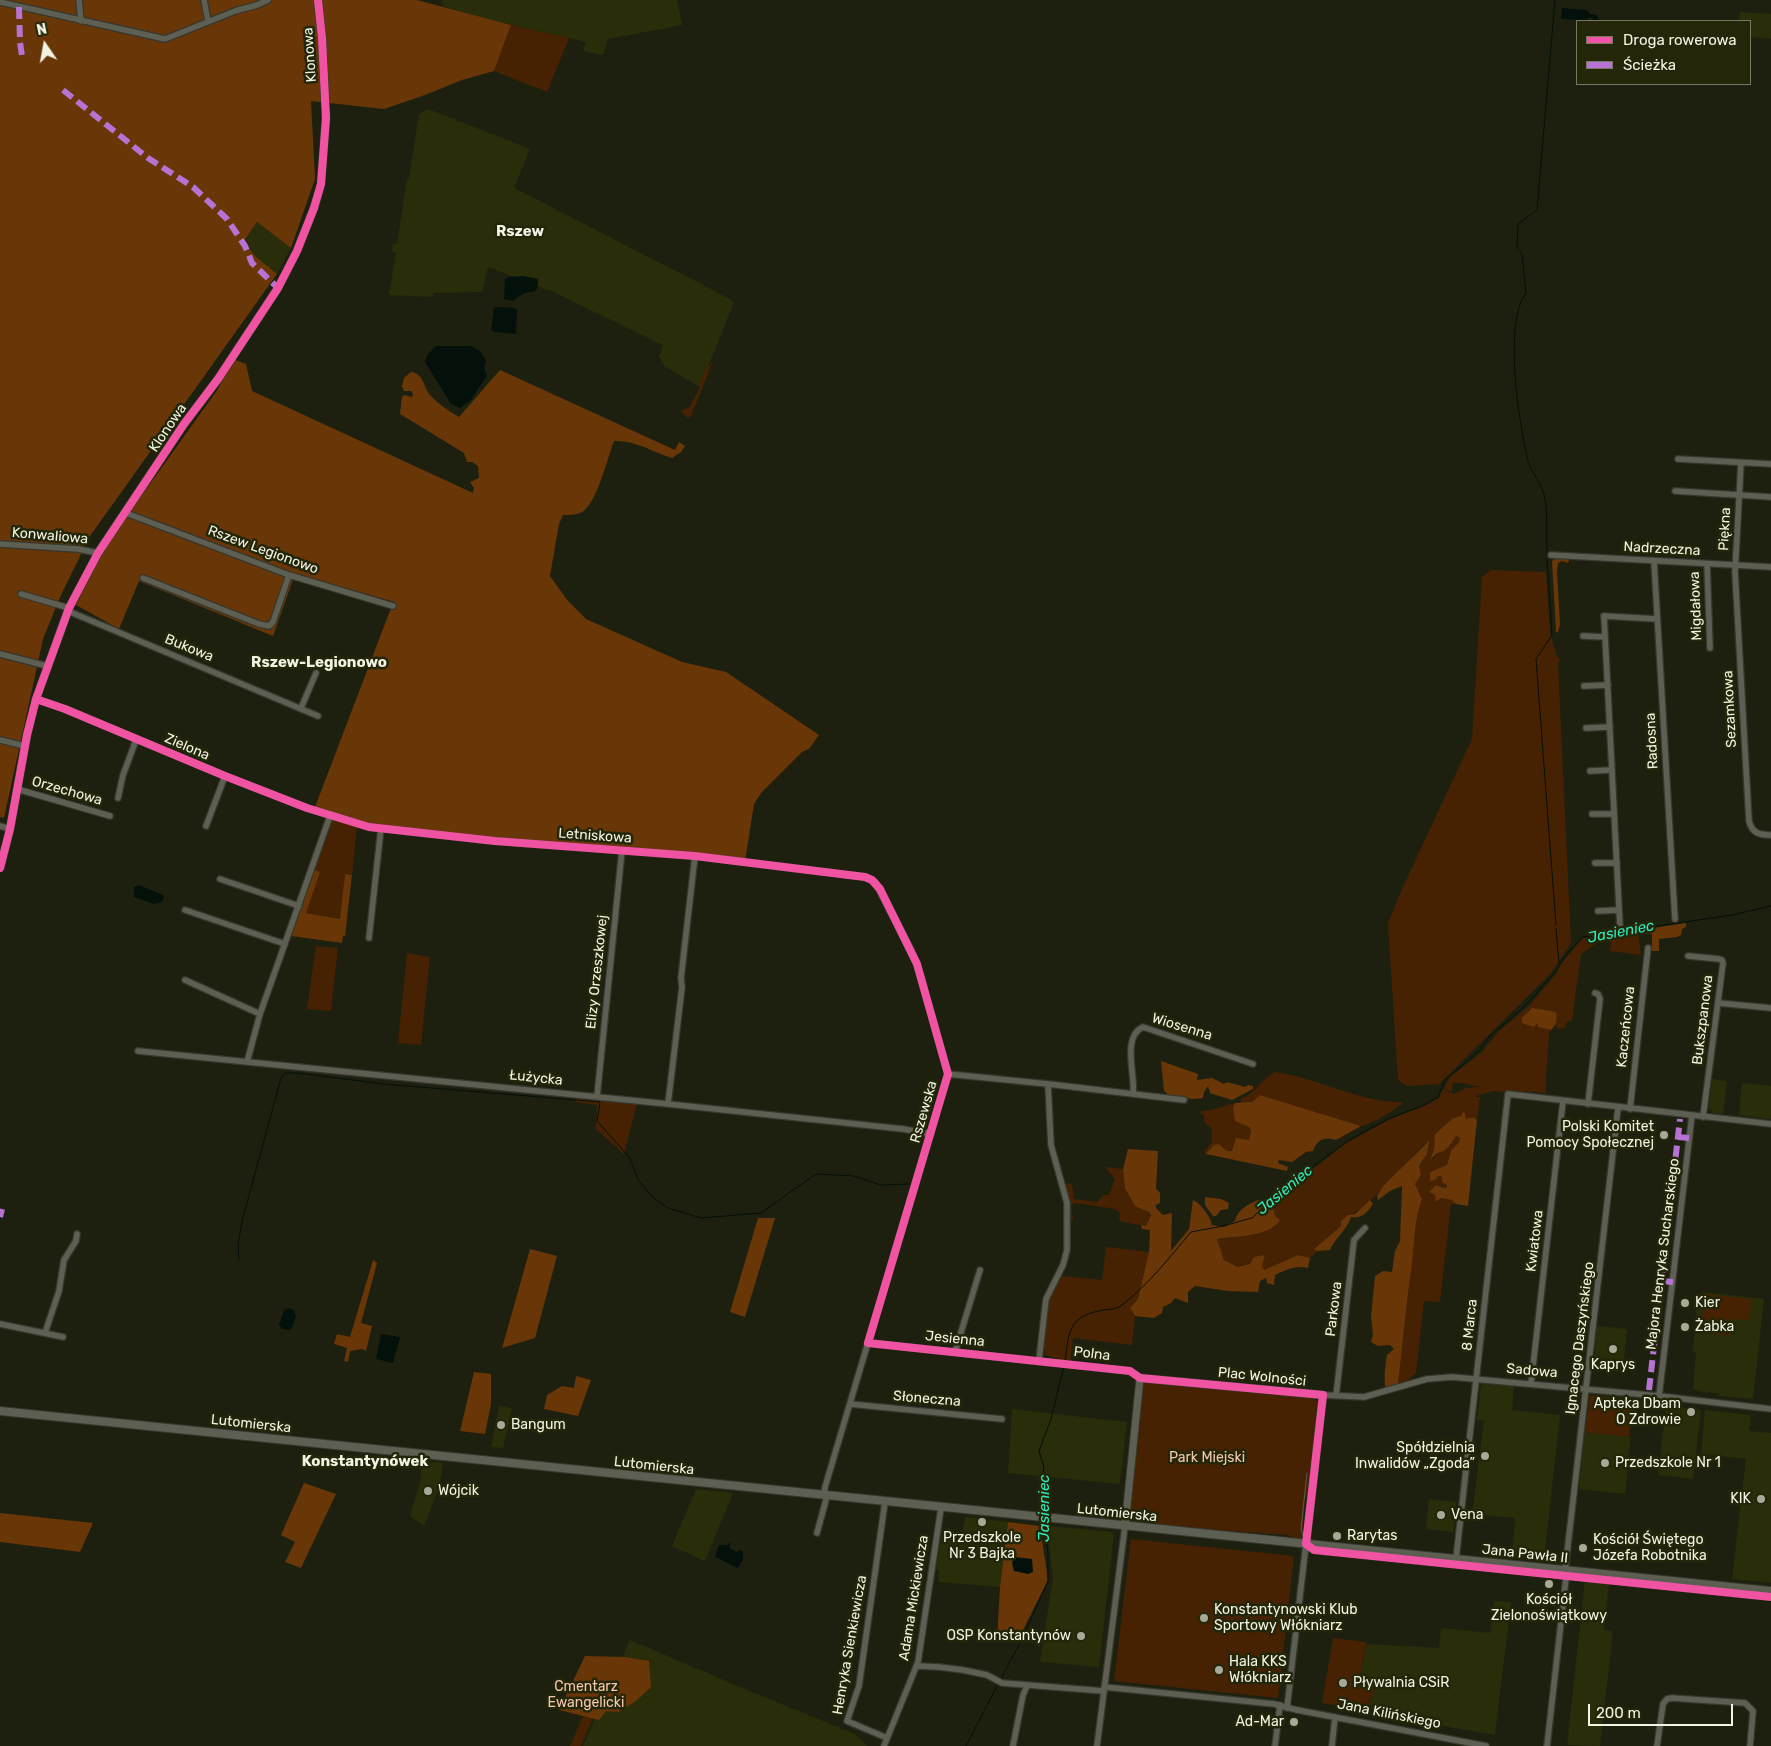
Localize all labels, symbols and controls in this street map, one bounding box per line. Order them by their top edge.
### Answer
north arrow [20,20,70,70]
text: N [35,20,48,39]
legend [1576,20,1751,85]
street label: Klonowa [300,27,320,83]
text: Droga rowerowa [1623,31,1737,49]
text: Ścieżka [1623,56,1676,74]
district label: Rszew [496,223,544,241]
street label: Klonowa [146,401,190,455]
street label: Piękna [1715,507,1735,551]
street label: Rszew Legionowo [205,522,321,578]
street label: Konwaliowa [11,524,89,548]
street label: Nadrzeczna [1623,539,1701,559]
street label: Migdałowa [1686,571,1706,641]
street label: Bukowa [162,631,216,665]
district label: Rszew-Legionowo [251,654,387,672]
street label: Sezamkowa [1720,670,1740,748]
street label: Radosna [1642,712,1662,770]
street label: Zielona [162,730,212,764]
street label: Orzechowa [30,773,104,809]
street label: Letniskowa [558,825,632,847]
street label: Elizy Orzeszkowej [583,914,611,1030]
water label: Jasieniec [1586,917,1656,947]
street label: Bukszpanowa [1689,974,1717,1066]
street label: Kaczeńcowa [1613,986,1639,1068]
street label: Wiosenna [1150,1010,1214,1044]
street label: Łużycka [509,1067,563,1089]
street label: Rszewska [907,1079,941,1145]
place label: Polski Komitet Pomocy Społecznej [1526,1119,1654,1152]
marker: Polski Komitet Pomocy Społecznej [1658,1129,1670,1141]
street label: Majora Henryka Sucharskiego [1643,1157,1683,1351]
water label: Jasieniec [1253,1161,1317,1219]
street label: Kwiatowa [1523,1209,1547,1273]
street label: Ignacego Daszyńskiego [1562,1261,1598,1415]
street label: Parkowa [1322,1280,1346,1338]
place label: Kier [1695,1295,1720,1311]
marker: Kier [1679,1297,1691,1309]
street label: 8 Marca [1459,1298,1481,1352]
place label: Żabka [1695,1319,1734,1335]
marker: Żabka [1679,1321,1691,1333]
street label: Jesienna [924,1328,986,1350]
street label: Polna [1073,1343,1111,1365]
marker: Kaprys [1607,1343,1619,1355]
place label: Kaprys [1591,1357,1635,1373]
street label: Sadowa [1506,1360,1558,1382]
street label: Plac Wolności [1217,1364,1307,1390]
street label: Słoneczna [892,1388,962,1410]
place label: Apteka Dbam O Zdrowie [1594,1396,1681,1428]
marker: Apteka Dbam O Zdrowie [1685,1406,1697,1418]
street label: Lutomierska [210,1411,292,1437]
place label: Bangum [511,1417,566,1433]
marker: Bangum [495,1419,507,1431]
place label: Spółdzielnia Inwalidów „Zgoda” [1355,1440,1475,1472]
park label: Park Miejski [1169,1450,1245,1466]
marker: Spółdzielnia Inwalidów „Zgoda” [1479,1450,1491,1462]
district label: Konstantynówek [302,1453,428,1471]
street label: Lutomierska [613,1453,695,1479]
place label: Przedszkole Nr 1 [1615,1455,1721,1471]
marker: Przedszkole Nr 1 [1599,1457,1611,1469]
water label: Jasieniec [1036,1474,1054,1542]
place label: Wójcik [438,1483,479,1499]
marker: Wójcik [422,1485,434,1497]
place label: KIK [1730,1491,1751,1507]
marker: KIK [1755,1493,1767,1505]
street label: Lutomierska [1076,1500,1158,1526]
place label: Vena [1451,1507,1483,1523]
marker: Vena [1435,1509,1447,1521]
marker: Przedszkole Nr 3 Bajka [976,1516,988,1528]
place label: Rarytas [1347,1528,1397,1544]
place label: Przedszkole Nr 3 Bajka [943,1530,1021,1562]
marker: Rarytas [1331,1530,1343,1542]
place label: Kościół Świętego Józefa Robotnika [1593,1532,1707,1564]
street label: Adama Mickiewicza [896,1534,932,1662]
street label: Jana Pawła II [1481,1541,1569,1567]
marker: Kościół Świętego Józefa Robotnika [1577,1542,1589,1554]
street label: Henryka Sienkiewicza [829,1574,871,1716]
marker: Kościół Zielonoświątkowy [1543,1578,1555,1590]
place label: Kościół Zielonoświątkowy [1491,1592,1607,1624]
place label: Konstantynowski Klub Sportowy Włókniarz [1214,1602,1358,1634]
marker: Konstantynowski Klub Sportowy Włókniarz [1198,1612,1210,1624]
place label: OSP Konstantynów [946,1628,1071,1644]
marker: OSP Konstantynów [1075,1630,1087,1642]
place label: Hala KKS Włókniarz [1229,1654,1291,1686]
marker: Hala KKS Włókniarz [1213,1664,1225,1676]
place label: Pływalnia CSiR [1353,1675,1449,1691]
marker: Pływalnia CSiR [1337,1677,1349,1689]
park label: Cmentarz Ewangelicki [548,1679,624,1711]
scale bar [1591,1694,1736,1726]
street label: Jana Kilińskiego [1336,1696,1442,1732]
text: 200 m [1596,1704,1641,1722]
place label: Ad-Mar [1236,1714,1284,1730]
marker: Ad-Mar [1288,1716,1300,1728]

